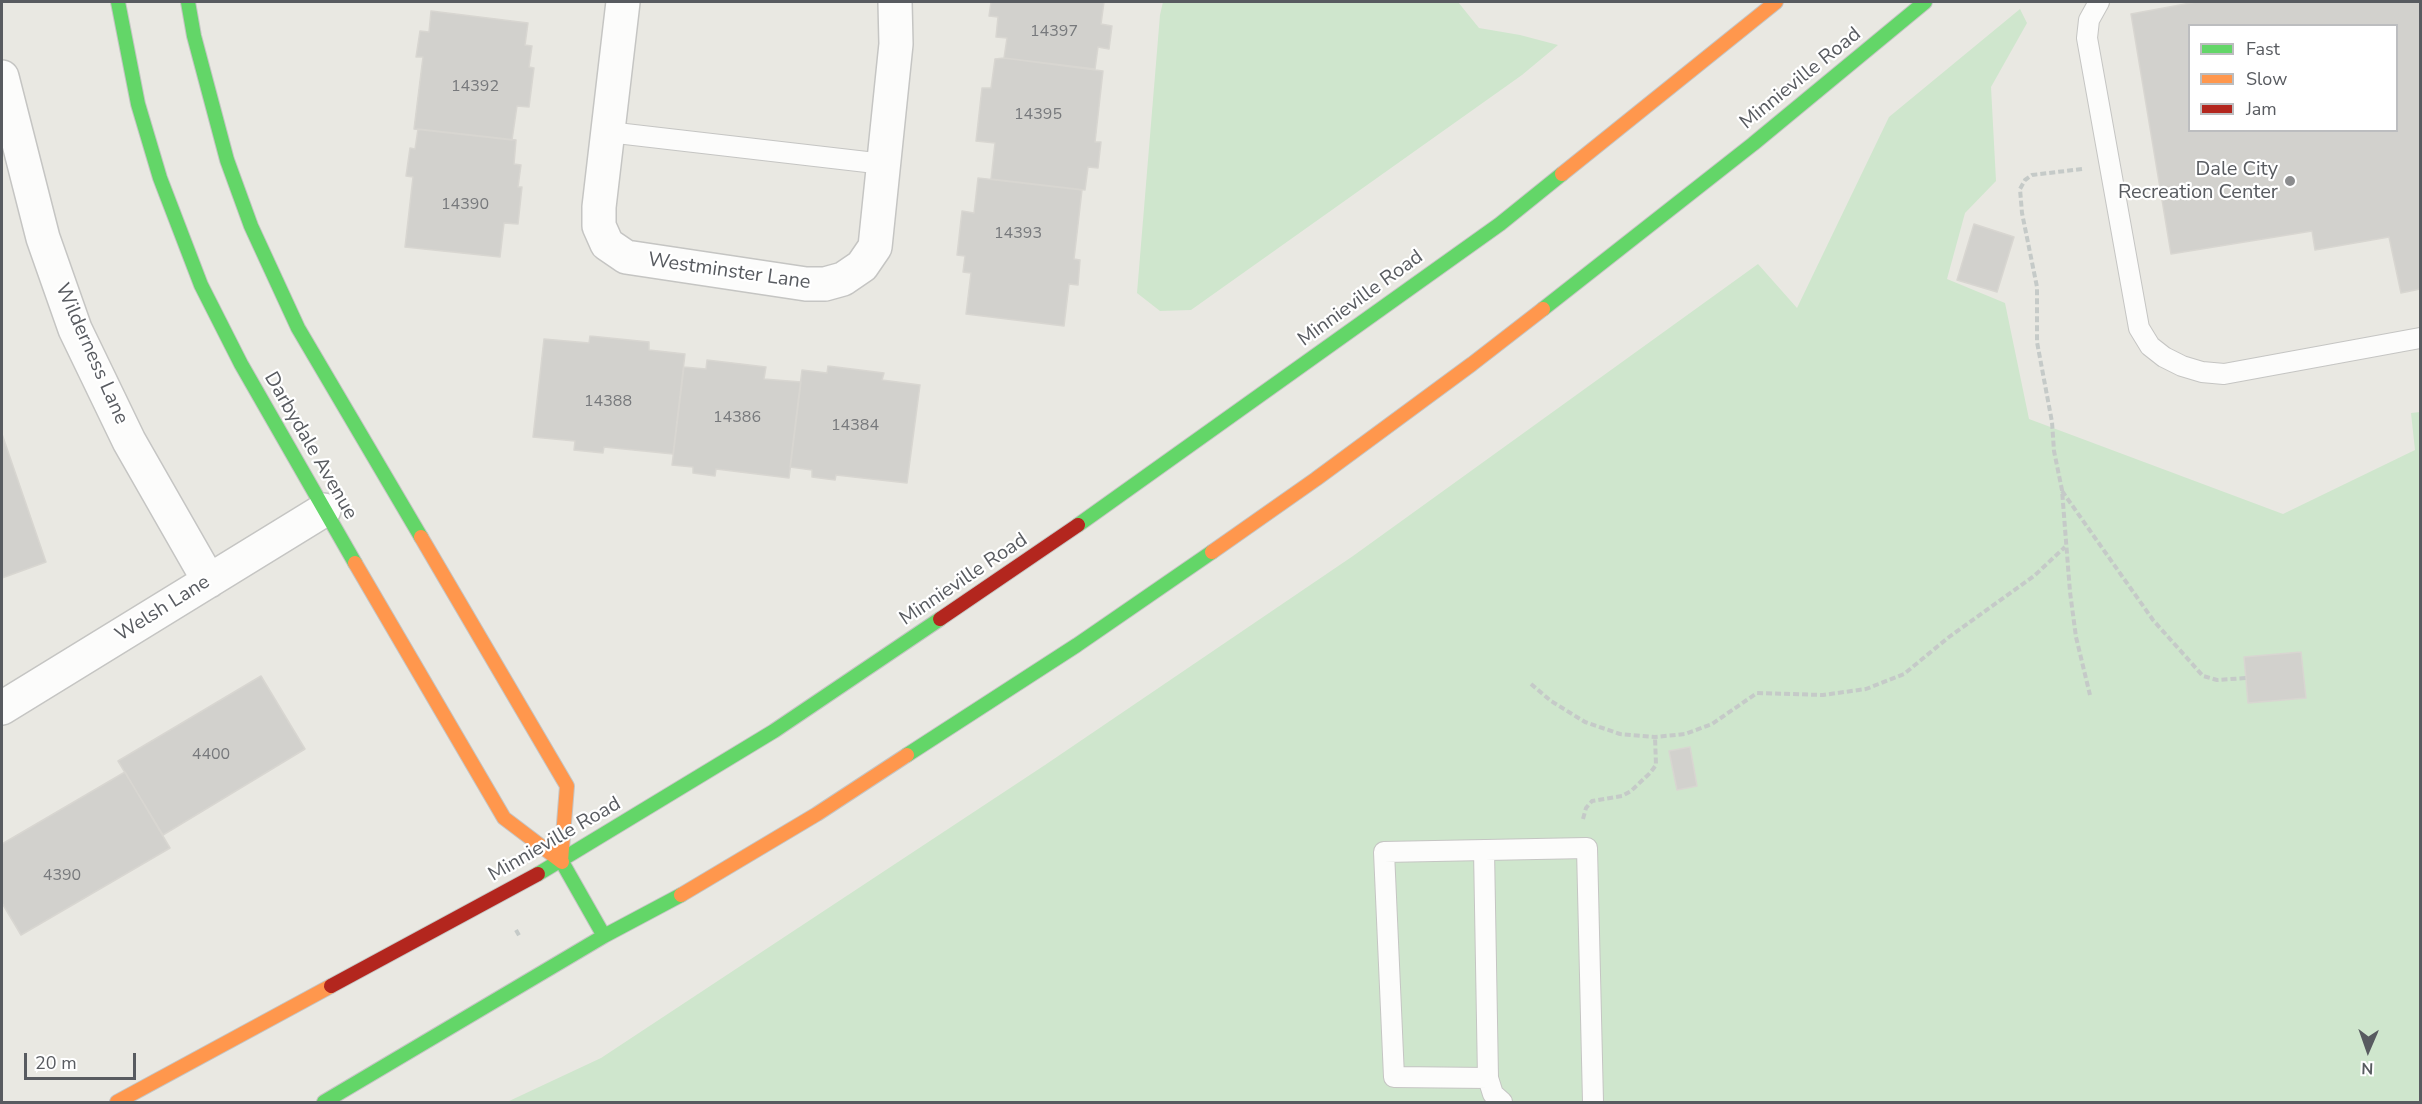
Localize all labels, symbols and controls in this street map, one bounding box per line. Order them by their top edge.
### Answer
house number: 14397 [1030,22,1078,42]
street label: Minnieville Road [1736,23,1866,135]
legend [2188,24,2398,132]
text: Fast [2246,37,2280,61]
text: Slow [2246,67,2287,91]
house number: 14392 [451,77,499,97]
text: Jam [2246,97,2277,121]
house number: 14395 [1014,105,1062,125]
place label: Dale City Recreation Center [2118,158,2278,205]
marker: Dale City Recreation Center [2283,174,2297,188]
house number: 14390 [441,195,489,215]
house number: 14393 [994,224,1042,244]
street label: Minnieville Road [1294,246,1428,352]
street label: Westminster Lane [646,249,812,295]
street label: Wilderness Lane [49,280,133,428]
street label: Darbydale Avenue [258,368,362,524]
house number: 14388 [584,392,632,412]
house number: 14386 [713,408,761,428]
house number: 14384 [831,416,879,436]
street label: Minnieville Road [896,529,1032,631]
street label: Welsh Lane [111,571,215,647]
house number: 4400 [192,745,230,765]
street label: Minnieville Road [485,792,625,888]
house number: 4390 [43,866,81,886]
north arrow [2338,1020,2398,1080]
scale bar [27,1041,140,1079]
text: 20 m [35,1051,77,1075]
text: N [2361,1057,2374,1079]

